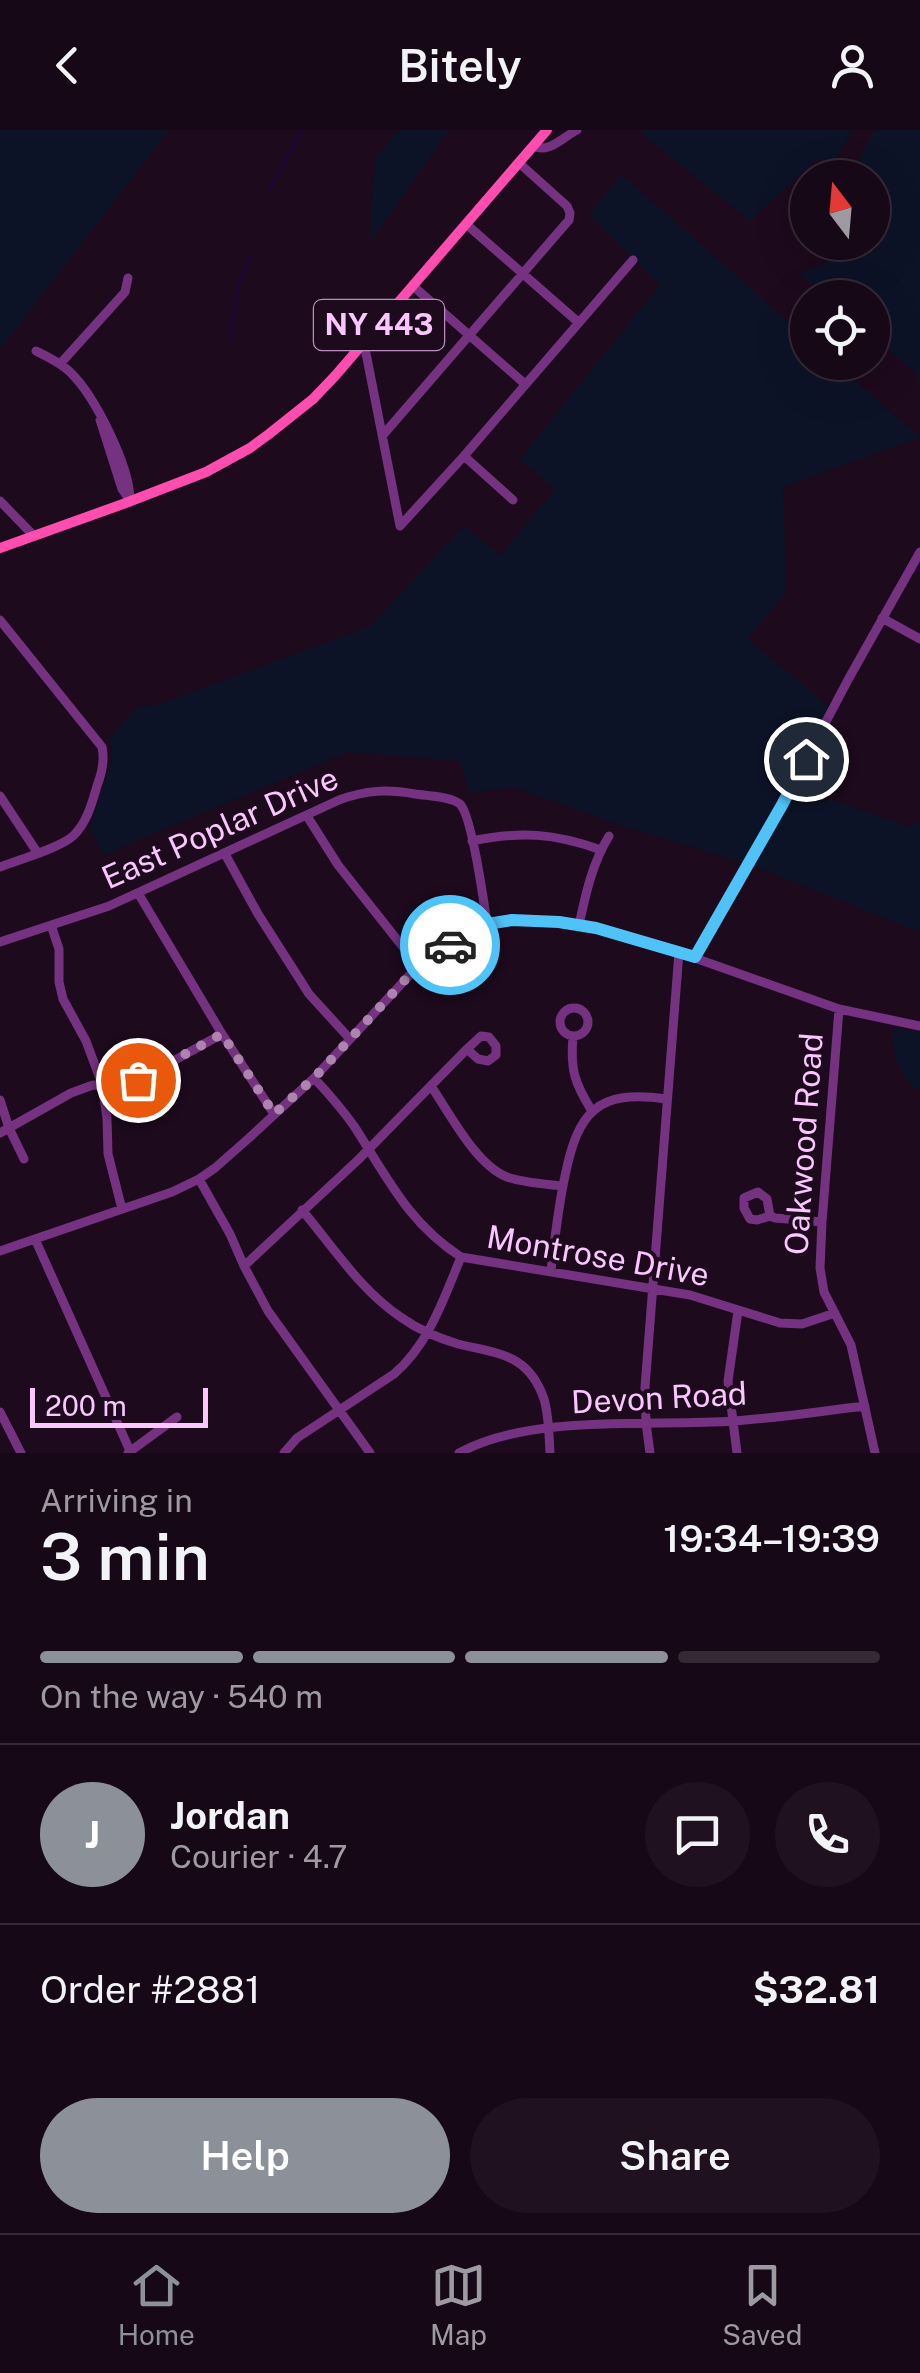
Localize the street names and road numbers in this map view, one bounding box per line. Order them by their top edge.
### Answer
road number: NY 443 [314,300,444,350]
street label: East Poplar Drive [96,759,344,896]
street label: Oakwood Road [777,1032,830,1256]
street label: Montrose Drive [484,1218,712,1293]
street label: Devon Road [570,1374,748,1421]

